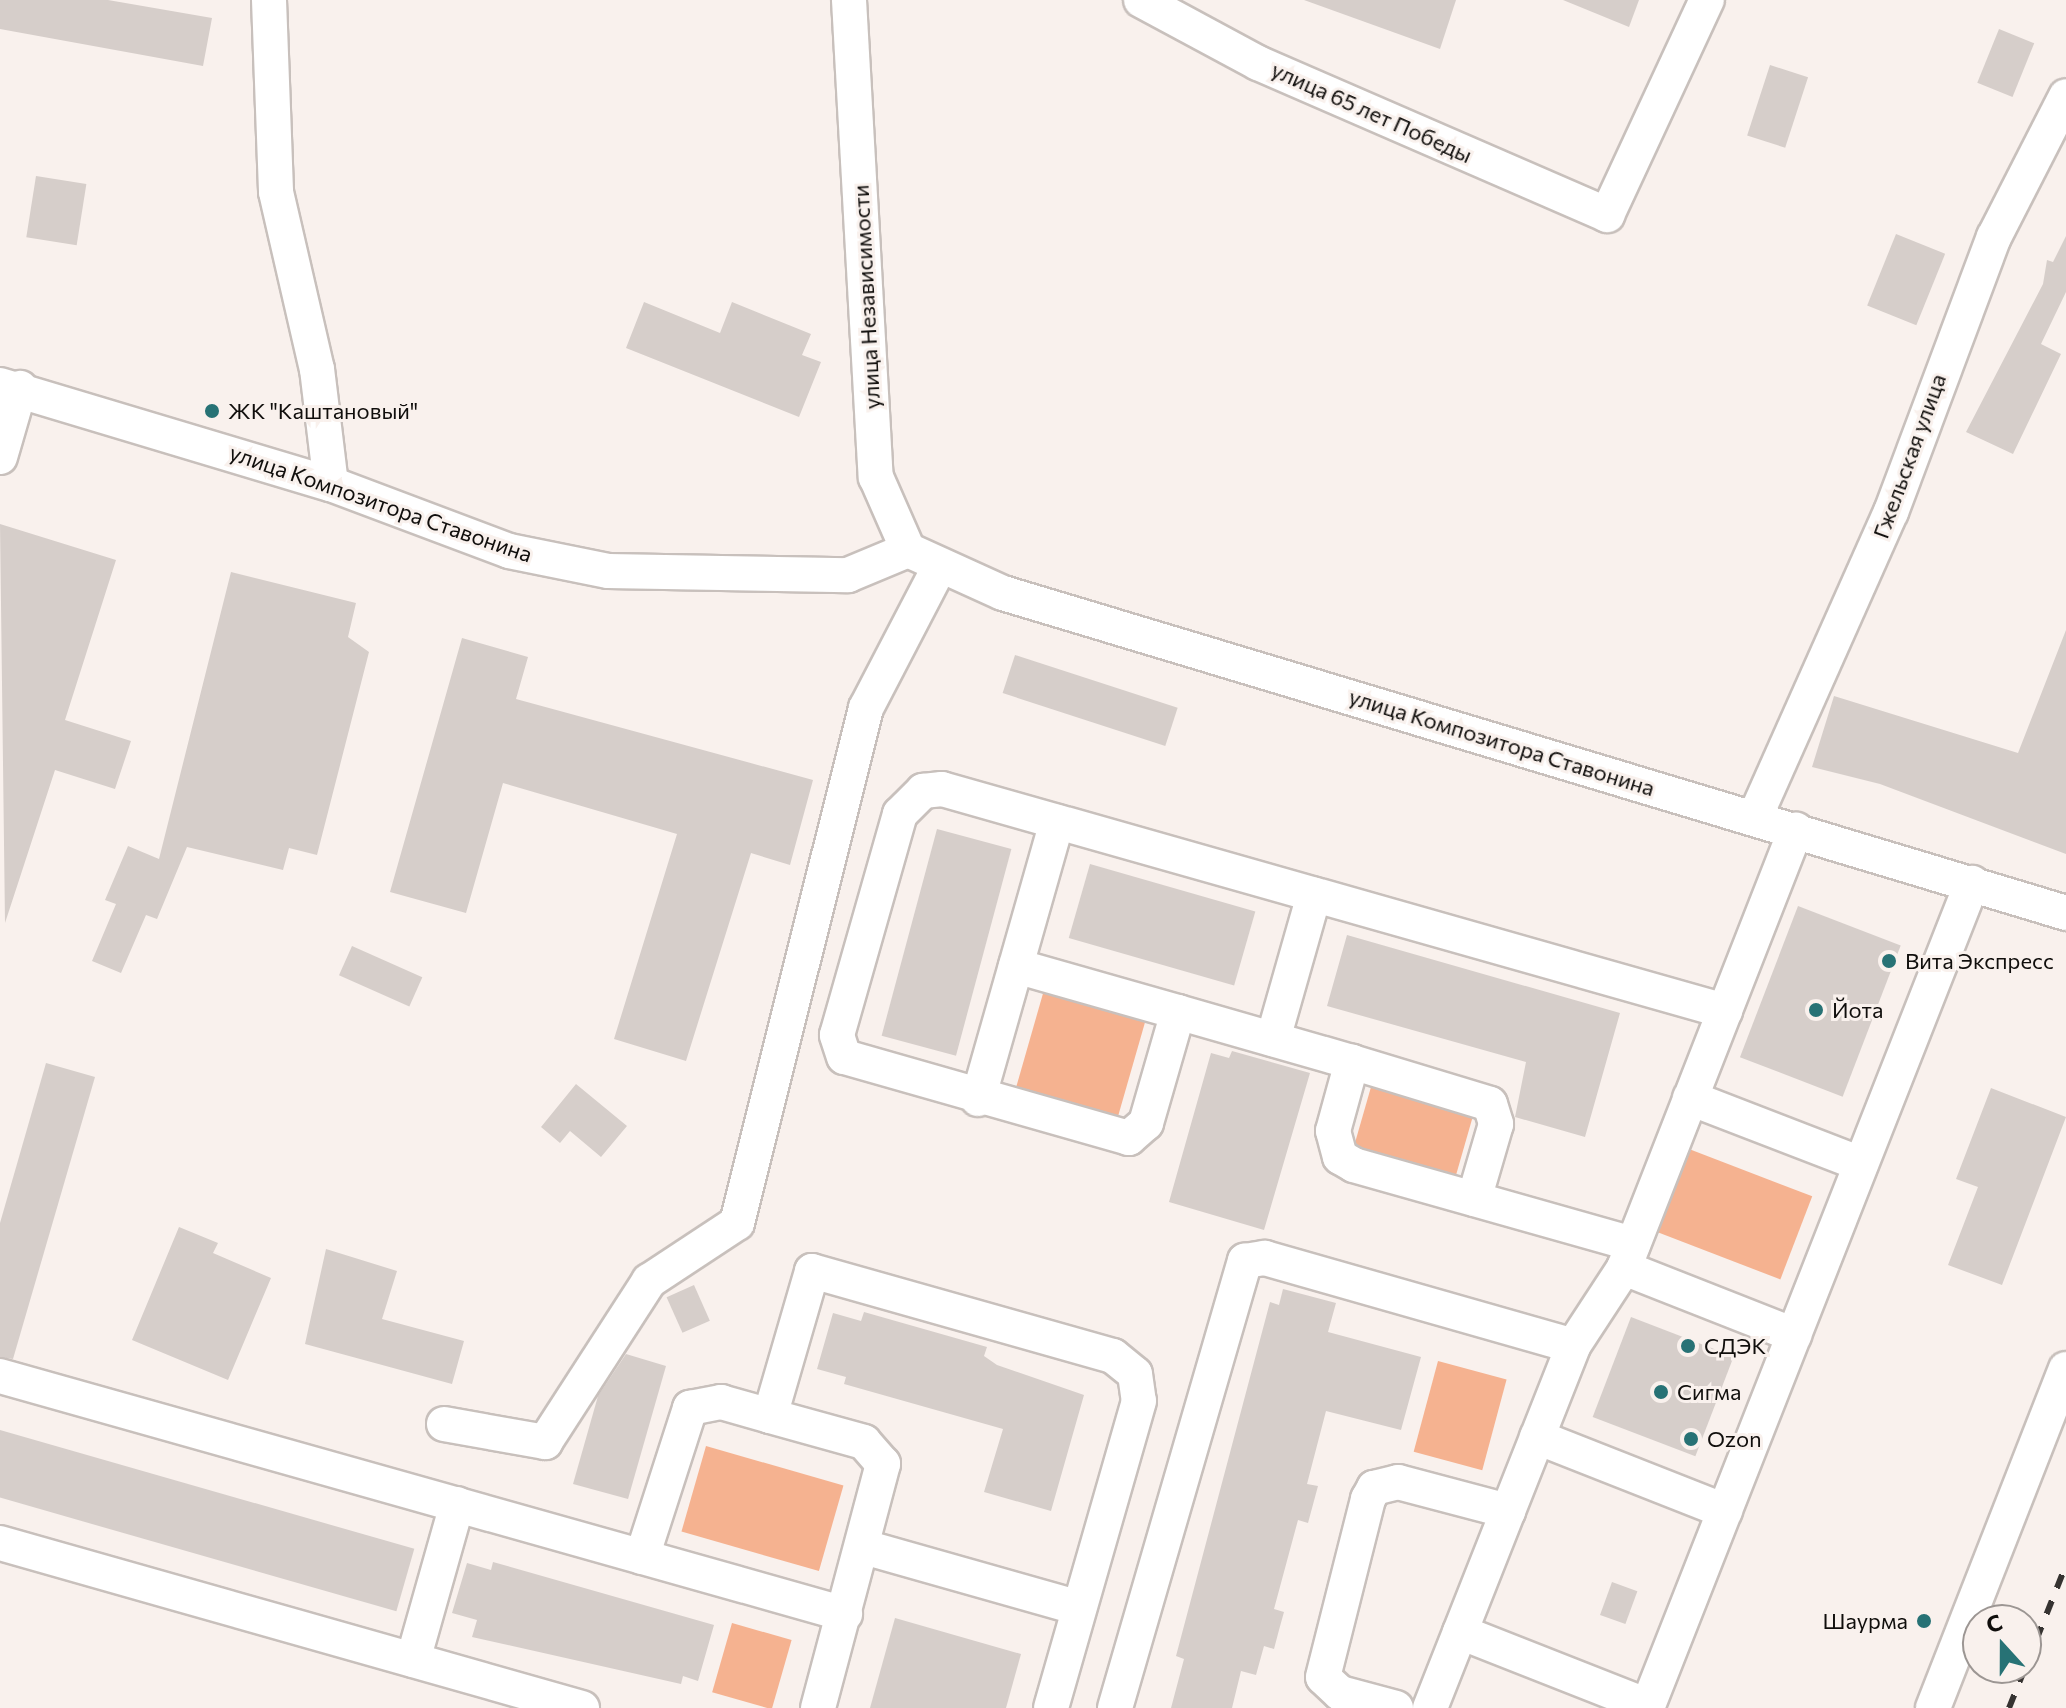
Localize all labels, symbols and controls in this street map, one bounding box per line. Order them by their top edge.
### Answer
street label: улица 65 лет Победы [1268,56,1476,168]
street label: улица Независимости [847,184,885,410]
street label: Гжельская улица [1867,370,1951,542]
place label: ЖК "Каштановый" [228,398,418,424]
marker: ЖК "Каштановый" [203,402,221,420]
street label: улица Композитора Ставонина [226,439,536,567]
street label: улица Композитора Ставонина [1346,683,1658,801]
place label: Вита Экспресс [1905,948,2054,974]
marker: Вита Экспресс [1880,952,1898,970]
place label: Йота [1832,997,1883,1023]
marker: Йота [1807,1001,1825,1019]
place label: СДЭК [1704,1333,1766,1359]
marker: СДЭК [1679,1337,1697,1355]
place label: Сигма [1677,1379,1741,1405]
marker: Сигма [1652,1383,1670,1401]
place label: Ozon [1707,1426,1762,1452]
marker: Ozon [1682,1430,1700,1448]
north arrow [1962,1604,2042,1684]
place label: Шаурма [1823,1608,1908,1634]
text: С [1982,1608,2006,1638]
marker: Шаурма [1915,1612,1933,1630]

